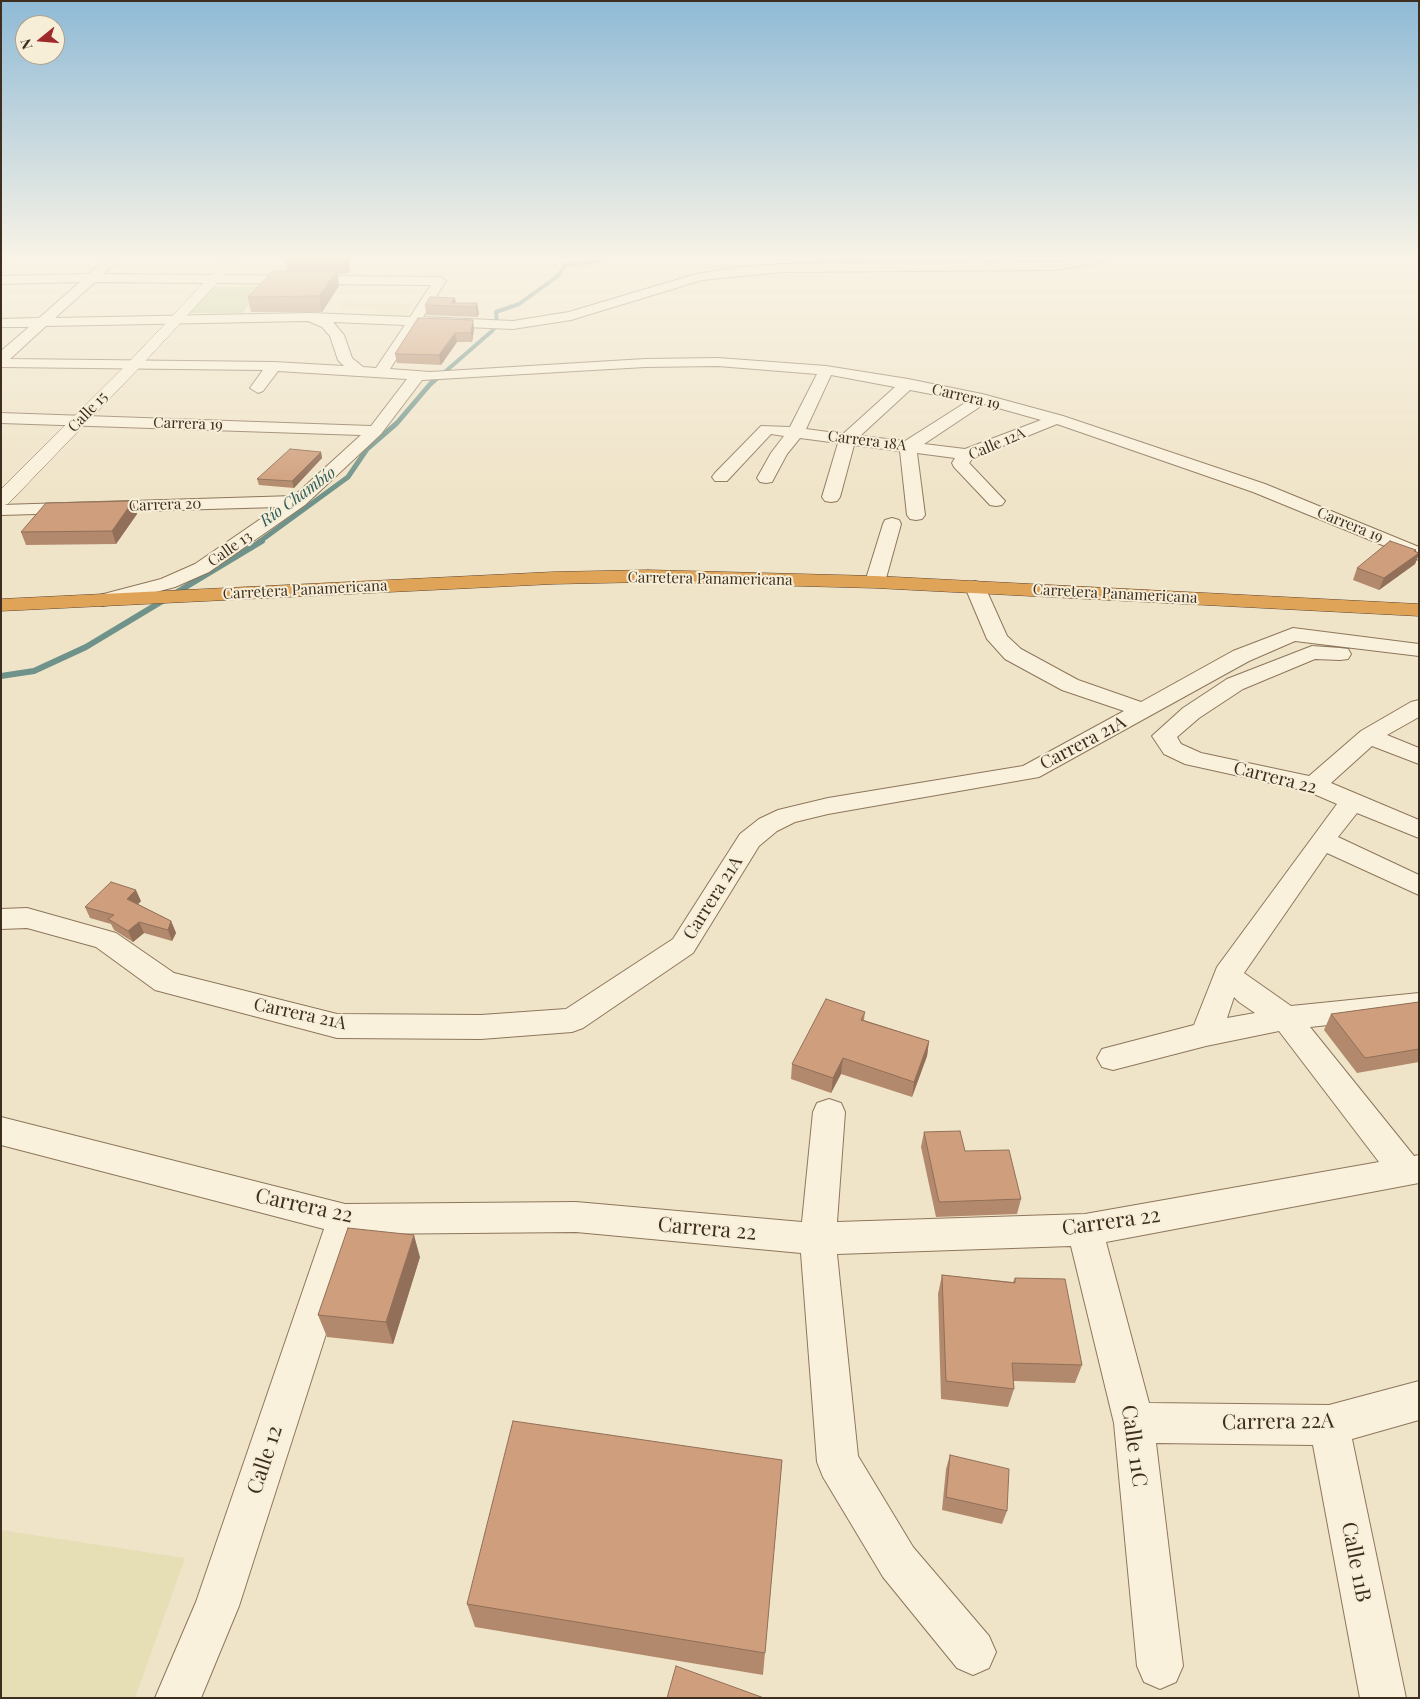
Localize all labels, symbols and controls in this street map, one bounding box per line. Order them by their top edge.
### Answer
north arrow [15,15,65,65]
text: N [16,37,37,52]
street label: Carrera 19 [930,380,1002,414]
street label: Calle 15 [64,388,112,436]
street label: Carrera 19 [153,414,223,434]
street label: Calle 12A [966,424,1028,464]
street label: Carrera 18A [827,427,907,455]
water label: Río Chambío [257,463,339,531]
street label: Carrera 20 [128,495,202,515]
street label: Carrera 19 [1314,504,1386,546]
street label: Calle 13 [205,527,255,571]
street label: Carretera Panamericana [627,569,793,589]
street label: Carretera Panamericana [222,577,388,603]
street label: Carretera Panamericana [1032,581,1198,607]
street label: Carrera 21A [1036,711,1130,775]
street label: Carrera 22 [1231,757,1319,799]
street label: Carrera 21A [679,852,747,944]
street label: Carrera 21A [252,994,348,1034]
street label: Carrera 22 [253,1183,355,1229]
street label: Carrera 22 [1060,1203,1162,1241]
street label: Carrera 22 [657,1212,757,1246]
street label: Calle 11C [1116,1403,1152,1489]
street label: Carrera 22A [1222,1408,1334,1436]
street label: Calle 12 [242,1423,288,1497]
street label: Calle 11B [1336,1520,1376,1604]

